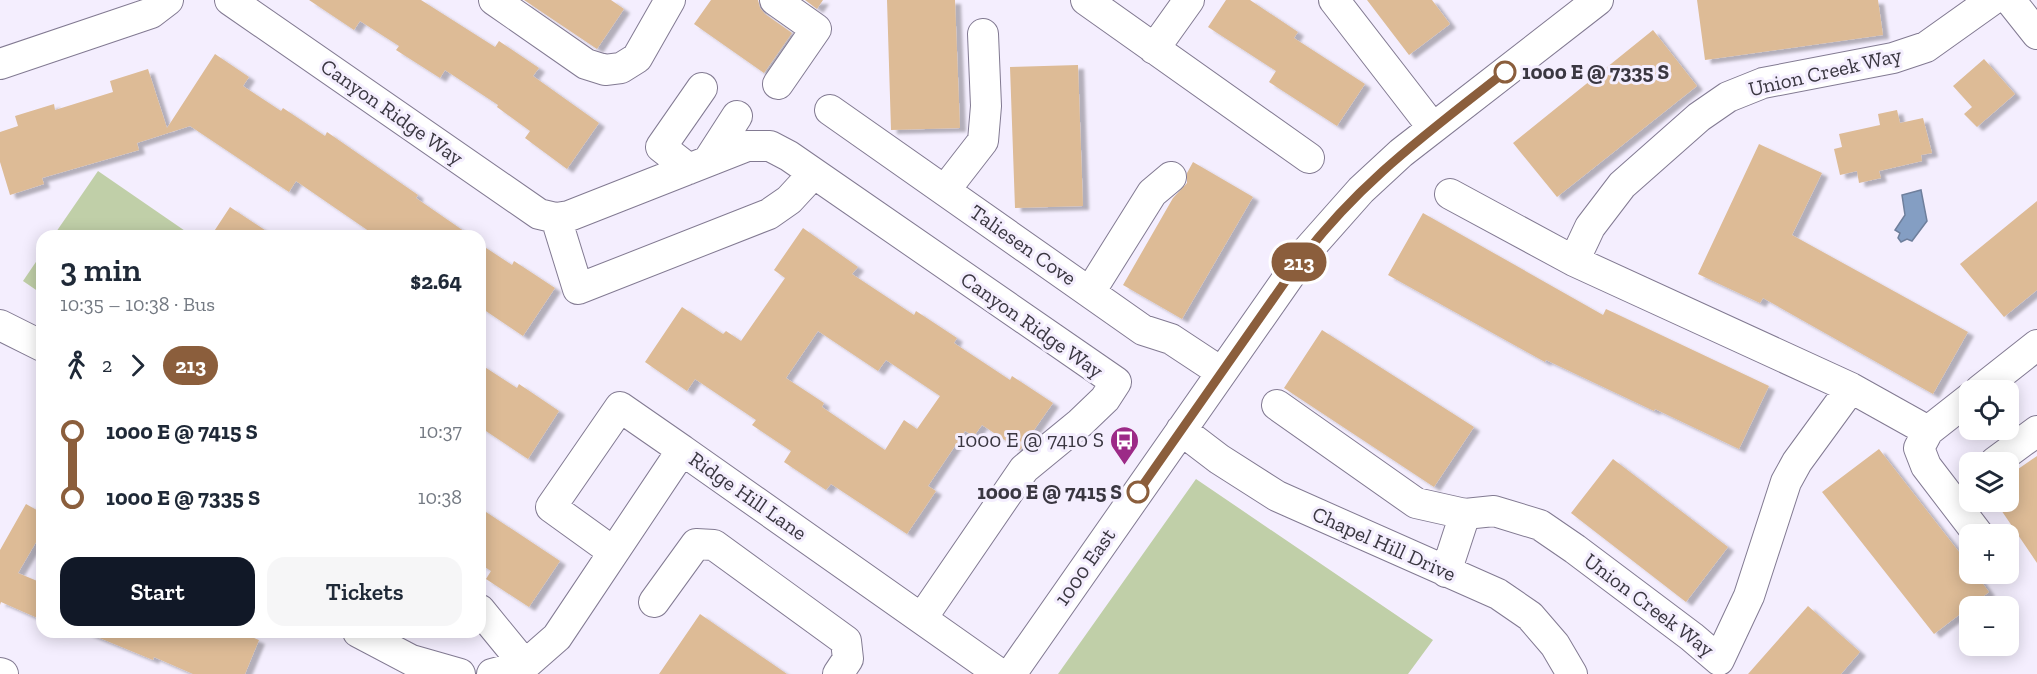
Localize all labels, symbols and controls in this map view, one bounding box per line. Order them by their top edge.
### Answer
street label: Union Creek Way [1746,42,1904,101]
street label: Canyon Ridge Way [316,53,469,170]
place label: 1000 E @ 7335 S [1522,59,1669,84]
marker: 1000 E @ 7335 S [1494,61,1516,83]
street label: Taliesen Cove [965,199,1081,290]
line badge: 213 [1264,242,1334,282]
text: 3 min [60,250,141,289]
text: 213 [1284,250,1314,275]
street label: Canyon Ridge Way [956,266,1109,383]
text: $2.64 [410,268,462,295]
text: 10:35 – 10:38 · Bus [60,292,215,316]
icon: walk [60,349,93,382]
icon: forward [121,349,154,382]
text: 2 [102,353,112,377]
text: 213 [175,353,206,378]
map controls [1959,380,2019,656]
button: locate [1959,380,2019,440]
text: 1000 E @ 7415 S [106,418,258,445]
text: 10:37 [419,419,462,443]
bus stop icon: 1000 E @ 7410 S [1109,424,1141,466]
place label: 1000 E @ 7410 S [957,427,1104,452]
street label: Ridge Hill Lane [685,446,812,545]
button: layers [1959,452,2019,512]
place label: 1000 E @ 7415 S [977,479,1122,504]
marker: 1000 E @ 7415 S [1127,481,1149,503]
text: 1000 E @ 7335 S [106,484,260,511]
text: 10:38 [418,485,462,509]
street label: Chapel Hill Drive [1309,501,1460,586]
street label: 1000 East [1049,523,1120,610]
button: + [1959,524,2019,584]
street label: Union Creek Way [1579,548,1719,662]
button: Start [60,557,255,626]
button: Tickets [267,557,462,626]
button: − [1959,596,2019,656]

